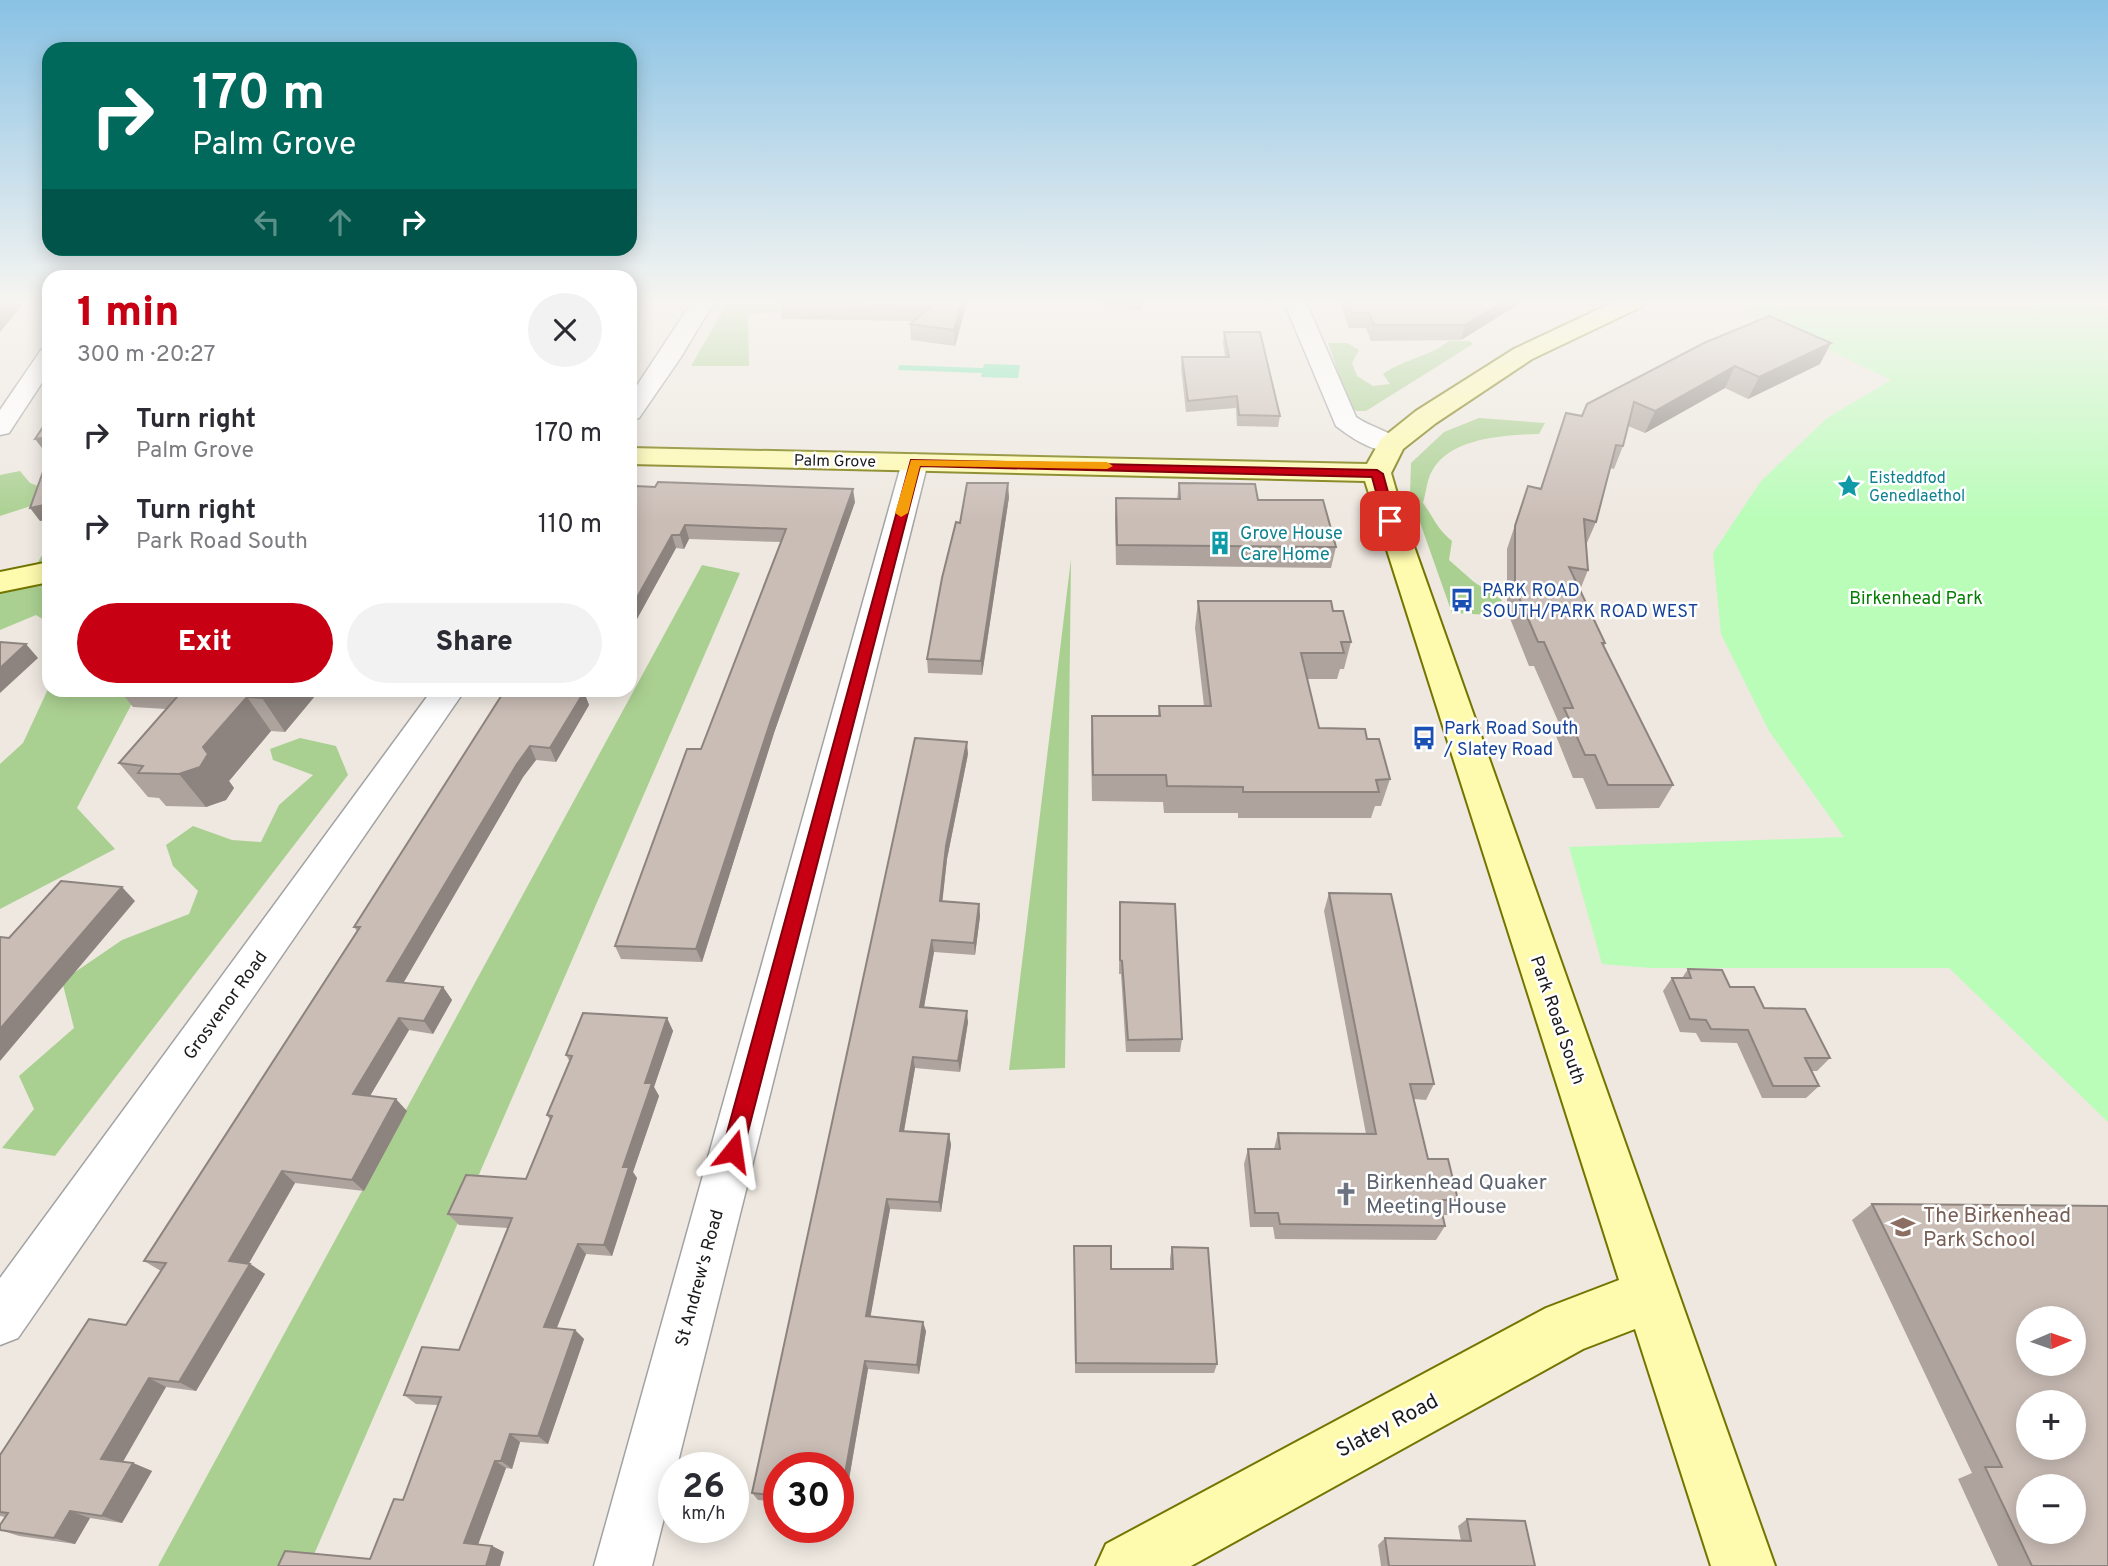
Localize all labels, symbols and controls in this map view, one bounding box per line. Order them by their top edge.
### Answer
text: 170 m [192,65,325,127]
icon: right [77,70,168,161]
text: Palm Grove [192,126,356,166]
icon: left [248,203,286,241]
icon: ahead [321,203,359,241]
icon: right [394,203,432,241]
text: 1 min [77,288,180,341]
button: close [528,293,602,367]
text: 300 m · 20:27 [77,341,216,370]
text: Turn right [136,404,256,437]
icon: right [77,416,115,454]
text: 170 m [535,418,602,451]
text: Palm Grove [136,437,254,466]
street label: Palm Grove [794,451,876,473]
place label: Eisteddfod Genedlaethol [1869,469,1965,507]
place icon: Eisteddfod Genedlaethol [1835,472,1863,500]
pin [1360,491,1420,551]
text: Turn right [136,495,256,528]
icon: arrive [1371,502,1409,540]
icon: right [77,507,115,545]
text: 110 m [538,509,602,542]
place label: Grove House Care Home [1240,523,1343,567]
text: Park Road South [136,528,308,557]
building icon: Grove House Care Home [1206,529,1234,557]
place label: PARK ROAD SOUTH/PARK ROAD WEST [1482,580,1698,624]
bus stop icon: PARK ROAD SOUTH/PARK ROAD WEST [1448,586,1476,614]
park label: Birkenhead Park [1849,588,1983,611]
button: Exit [77,603,333,683]
button: Share [347,603,602,683]
place label: Park Road South / Slatey Road [1443,718,1579,762]
bus stop icon: Park Road South / Slatey Road [1410,724,1438,752]
street label: Grosvenor Road [179,947,273,1065]
street label: Park Road South [1524,953,1589,1088]
position arrow [696,1114,770,1188]
place label: Birkenhead Quaker Meeting House [1366,1170,1547,1221]
church icon: Birkenhead Quaker Meeting House [1332,1180,1360,1208]
place label: The Birkenhead Park School [1923,1203,2071,1254]
street label: St Andrew's Road [671,1207,730,1349]
school or university icon: The Birkenhead Park School [1889,1213,1917,1241]
north arrow [2016,1306,2086,1376]
map controls [2016,1306,2086,1544]
street label: Slatey Road [1332,1388,1444,1465]
button: + [2016,1390,2086,1460]
speed limit sign: 30 [763,1452,854,1543]
text: 26 [682,1466,725,1510]
button: − [2016,1474,2086,1544]
text: km/h [682,1503,725,1526]

